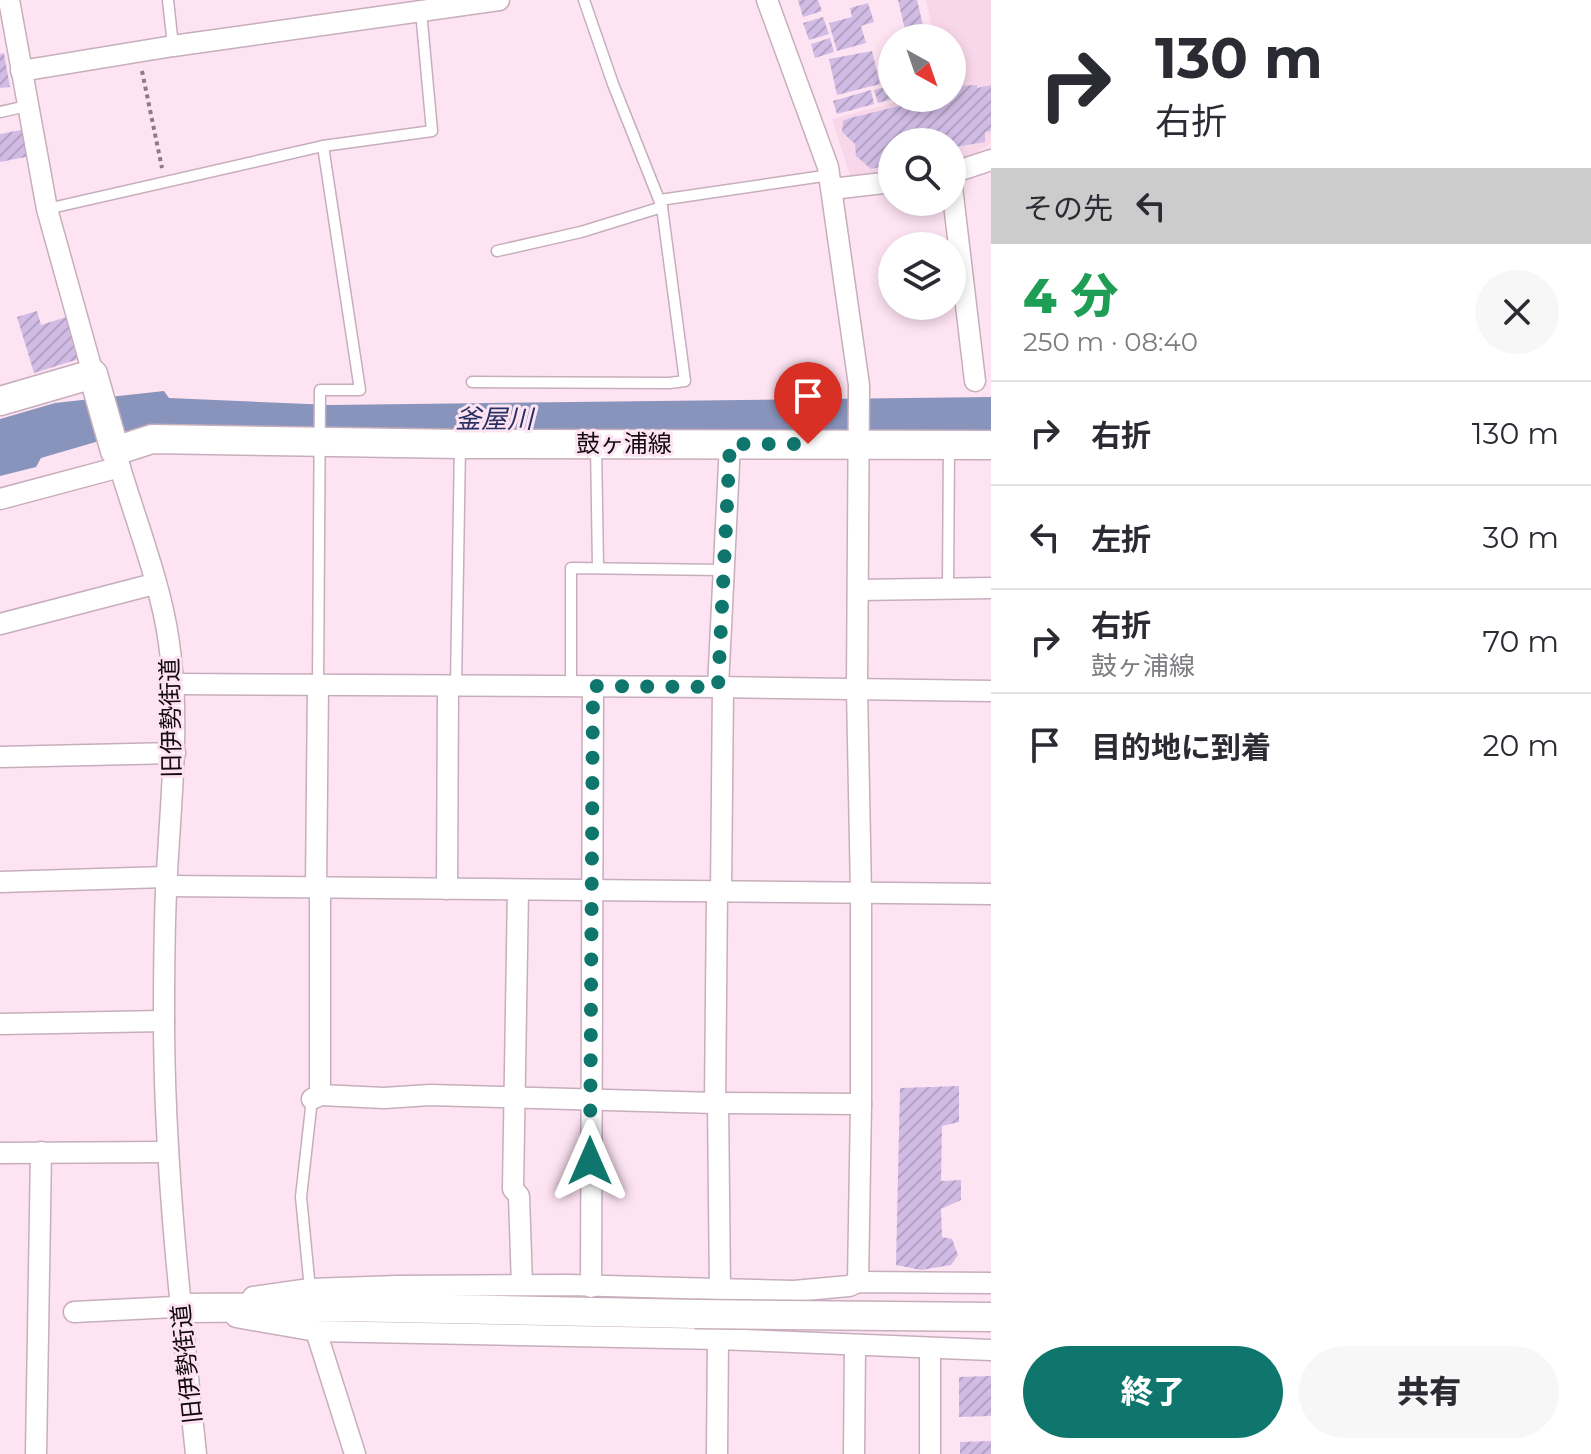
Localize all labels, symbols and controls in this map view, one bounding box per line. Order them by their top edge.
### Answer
north arrow [878,24,966,112]
map controls [878,24,966,320]
text: 130 m [1155,24,1323,92]
icon: right [1023,32,1127,136]
text: 右折 [1155,99,1227,143]
button: search [878,128,966,216]
icon: left [1129,184,1173,228]
text: その先 [1023,190,1113,227]
button: layers [878,232,966,320]
text: 4 分 [1023,267,1119,325]
button: close [1475,270,1559,354]
text: 250 m · 08:40 [1023,326,1198,358]
pin [774,362,842,444]
icon: arrive [786,374,830,418]
water label: 釜屋川 [455,403,536,435]
icon: right [1023,411,1067,455]
text: 130 m [1472,415,1559,452]
text: 右折 [1091,417,1151,454]
street label: 鼓ヶ浦線 [576,429,672,458]
icon: left [1023,515,1067,559]
text: 30 m [1483,519,1559,556]
text: 左折 [1091,521,1151,558]
text: 右折 [1091,607,1151,644]
icon: right [1023,619,1067,663]
text: 70 m [1482,623,1559,660]
text: 鼓ヶ浦線 [1091,650,1195,682]
street label: 旧伊勢街道 [155,658,186,778]
icon: arrive [1023,723,1067,767]
text: 20 m [1482,727,1559,764]
text: 目的地に到着 [1091,729,1271,766]
position arrow [548,1119,632,1203]
street label: 旧伊勢街道 [166,1303,207,1425]
button: 終了 [1023,1346,1283,1438]
button: 共有 [1299,1346,1559,1438]

